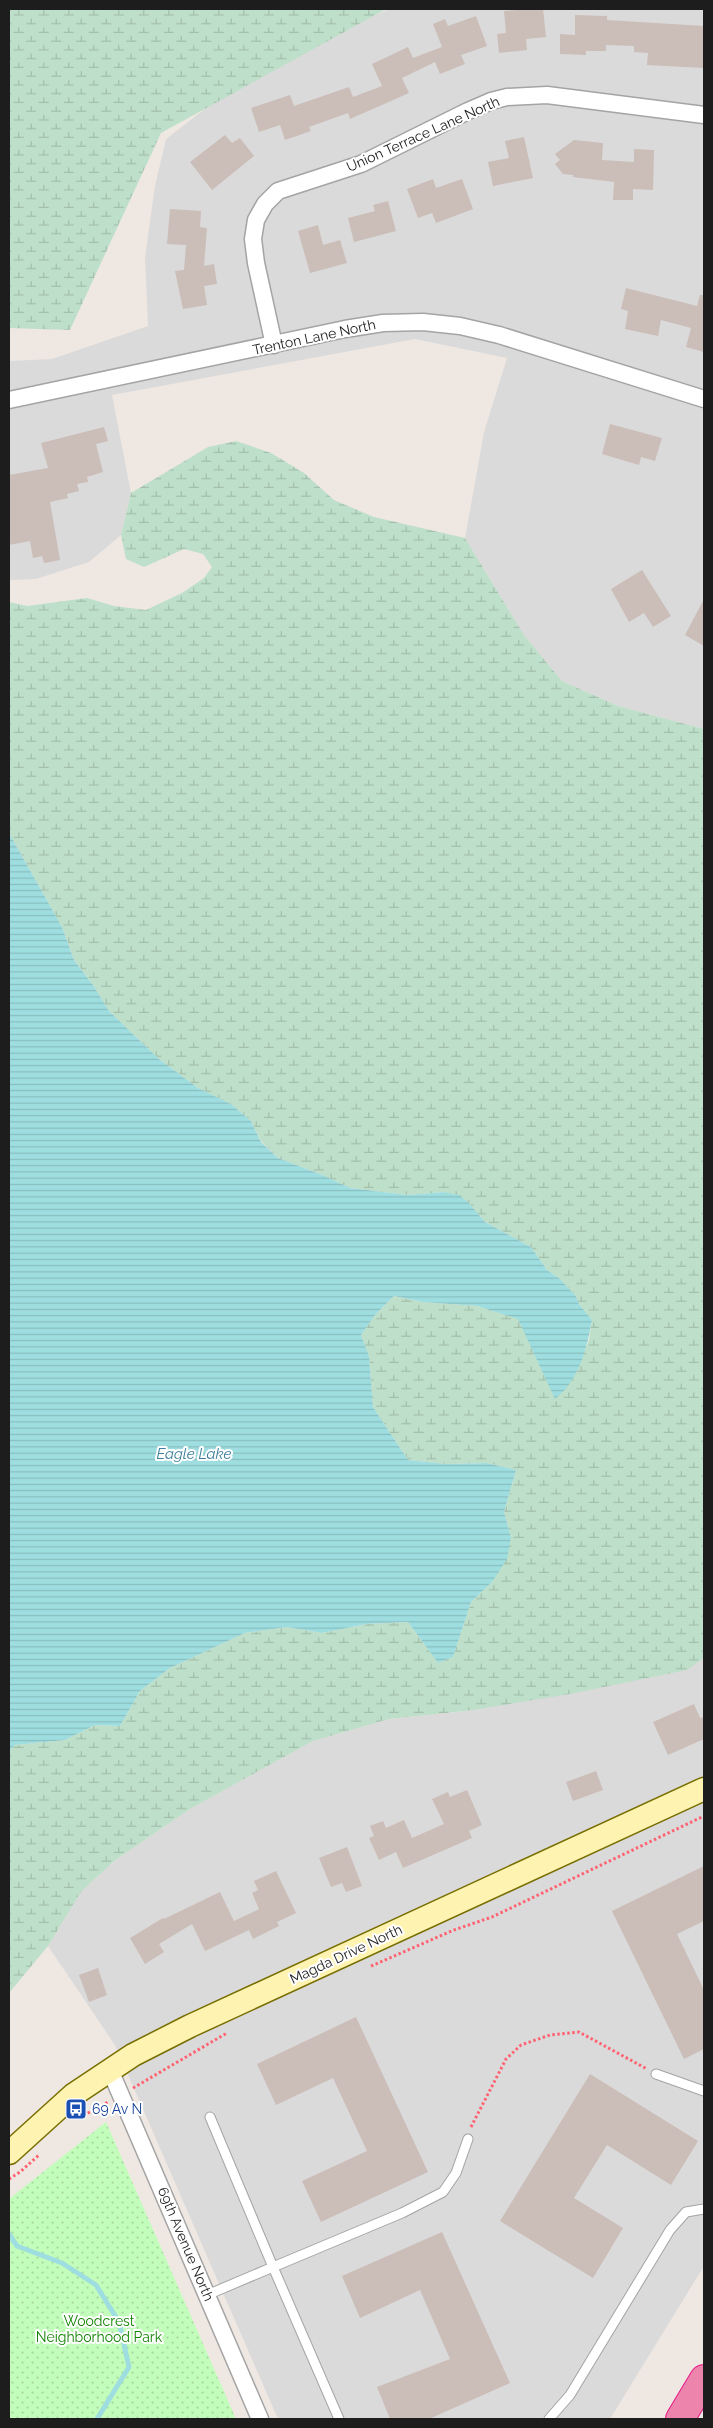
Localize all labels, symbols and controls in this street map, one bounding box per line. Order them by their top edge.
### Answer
street label: Union Terrace Lane North [344,93,502,175]
street label: Trenton Lane North [251,316,377,358]
water label: Eagle Lake [157,1445,231,1463]
street label: Magda Drive North [287,1921,405,1987]
bus stop icon: 69 Av N [64,2097,88,2121]
place label: 69 Av N [92,2101,142,2117]
street label: 69th Avenue North [155,2185,217,2303]
park label: Woodcrest Neighborhood Park [36,2313,163,2345]

